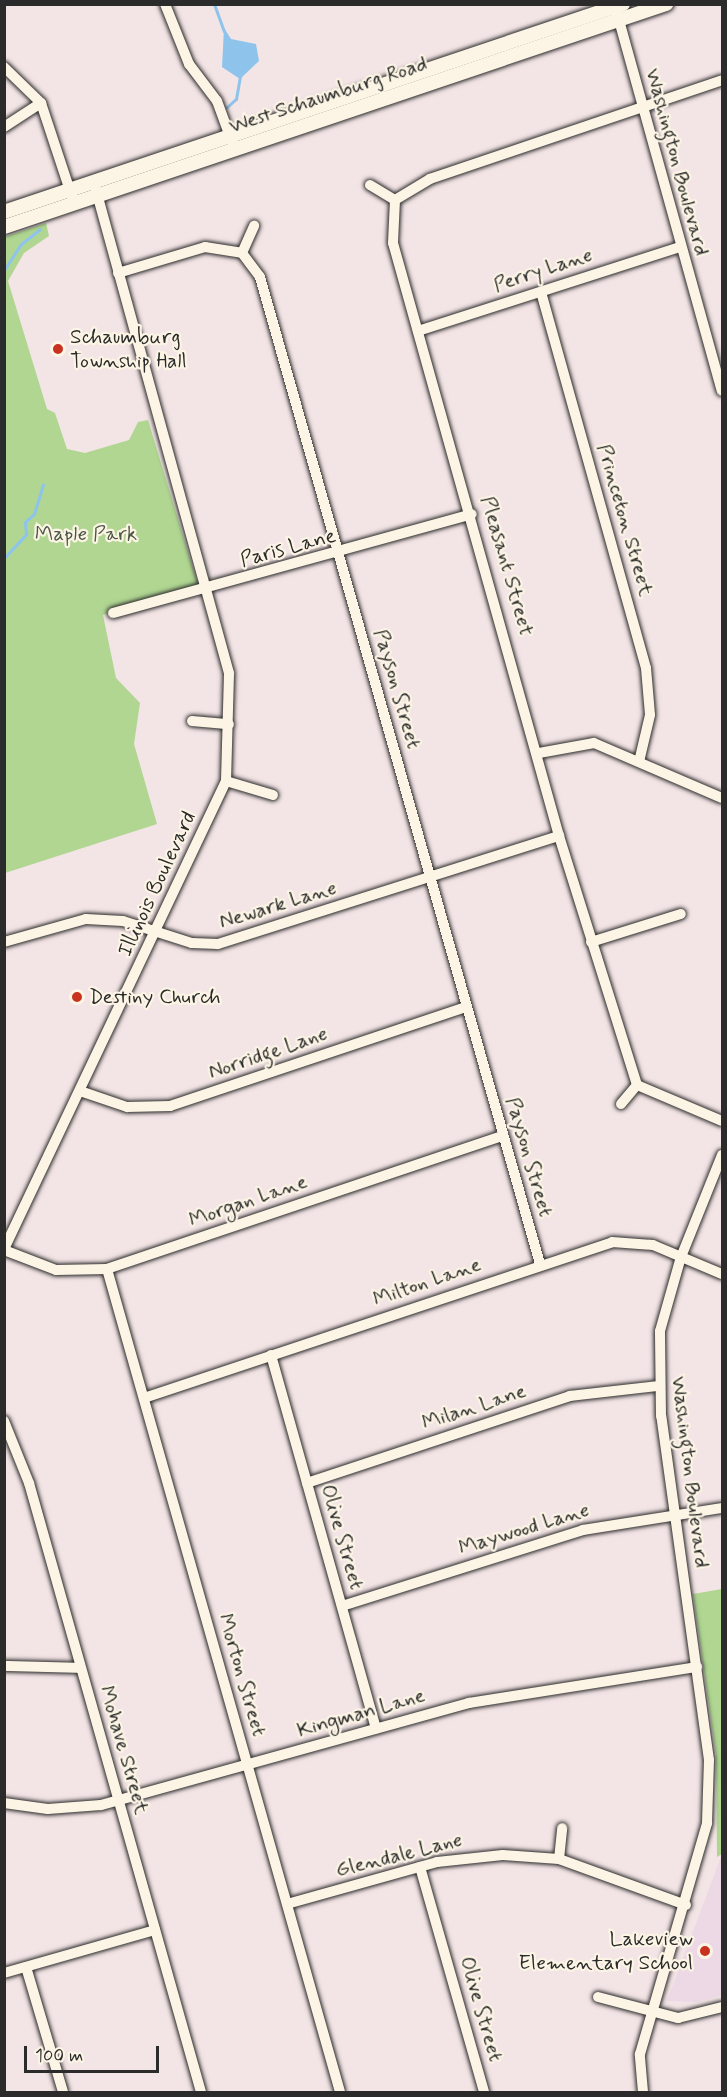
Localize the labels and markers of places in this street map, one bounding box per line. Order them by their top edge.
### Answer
place label: Schaumburg Township Hall [70,324,189,374]
marker: Schaumburg Township Hall [51,342,65,356]
place label: Destiny Church [89,984,225,1010]
marker: Destiny Church [70,990,84,1004]
place label: Lakeview Elementary School [518,1926,693,1976]
marker: Lakeview Elementary School [698,1944,712,1958]

